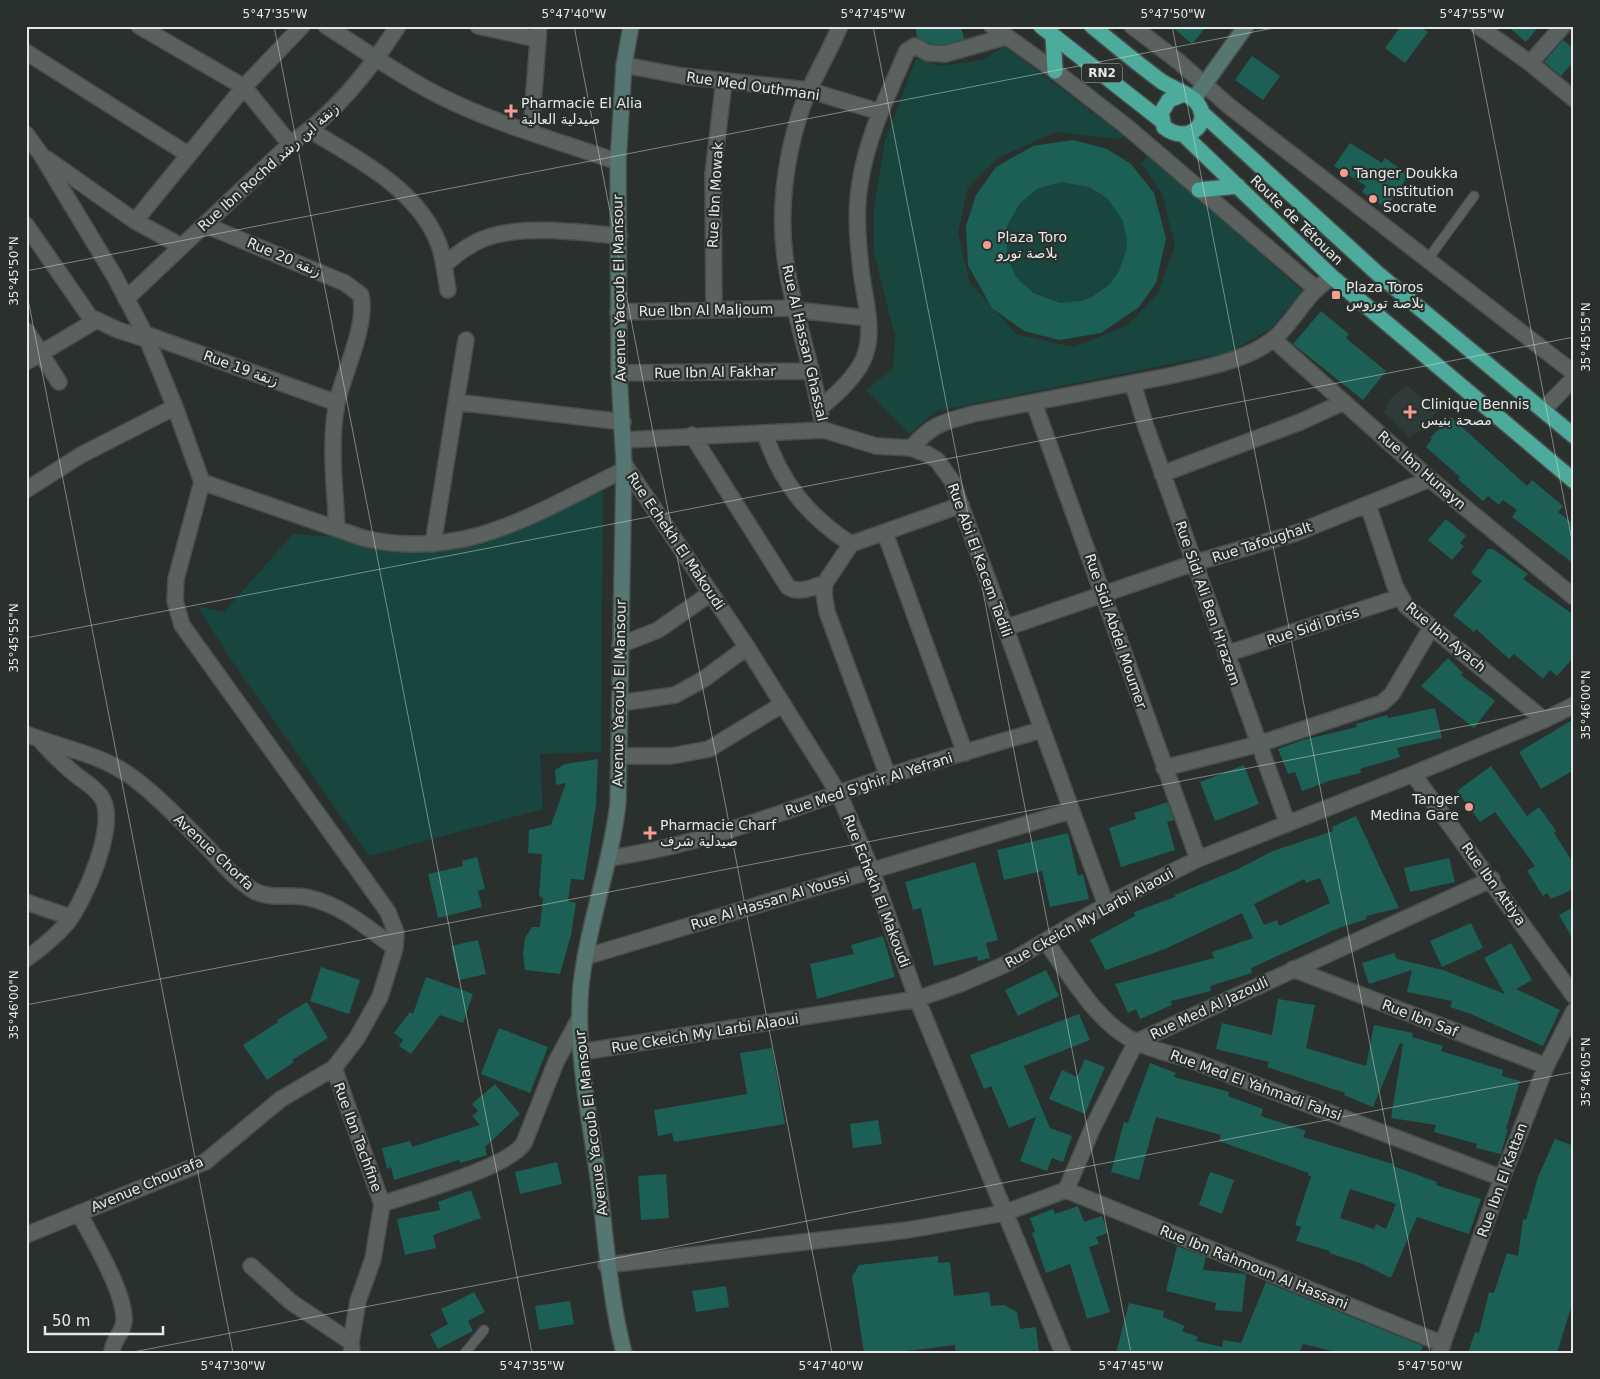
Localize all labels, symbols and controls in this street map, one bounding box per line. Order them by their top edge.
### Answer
text: 5°47'35"W [243,7,308,21]
text: 5°47'40"W [542,7,607,21]
text: 5°47'45"W [841,7,906,21]
text: 5°47'50"W [1141,7,1206,21]
text: 5°47'55"W [1440,7,1505,21]
road number: RN2 [1082,64,1122,82]
street label: Rue Med Outhmani [685,69,821,103]
place label: Pharmacie El Alia صيدلية العالية [521,95,642,127]
street label: Rue Ibn Rochd زنقة ابن رشد [195,100,342,235]
marker: Pharmacie El Alia صيدلية العالية [505,105,517,117]
street label: Rue Ibn Mowak [704,141,726,248]
place label: Tanger Doukka [1353,165,1458,181]
marker: Tanger Doukka [1338,167,1350,179]
street label: Route de Tétouan [1247,172,1347,268]
place label: Institution Socrate [1383,183,1454,215]
marker: Institution Socrate [1367,193,1379,205]
street label: Avenue Yacoub El Mansour [609,194,629,382]
place label: Plaza Toro بلاصة تورو [996,229,1067,262]
street label: Rue 20 زنقة [244,234,323,281]
text: 35°45'50"N [7,236,21,306]
marker: Plaza Toro بلاصة تورو [981,239,993,251]
street label: Rue Al Hassan Ghassal [779,263,831,423]
place label: Plaza Toros بلاصة توروس [1346,279,1424,312]
marker: Plaza Toros بلاصة توروس [1330,289,1342,301]
street label: Rue Ibn Al Maljoum [638,301,774,319]
text: 35°45'55"N [1579,302,1593,372]
street label: Rue 19 زنقة [201,347,281,390]
street label: Rue Ibn Al Fakhar [654,363,776,381]
place label: Clinique Bennis مصحة بنيس [1421,396,1529,429]
marker: Clinique Bennis مصحة بنيس [1403,405,1417,419]
street label: Rue Ibn Hunayn [1375,427,1469,513]
street label: Rue Echekh El Makoudi [624,469,728,613]
street label: Rue Abi El Kacem Tadili [945,481,1015,639]
street label: Rue Tafoughalt [1210,518,1314,566]
street label: Rue Sidi Ali Ben H'razem [1172,519,1244,687]
street label: Rue Sidi Abdel Moumer [1082,551,1150,711]
street label: Avenue Yacoub El Mansour [609,599,629,787]
street label: Rue Ibn Ayach [1403,599,1489,675]
text: 35°45'55"N [7,603,21,673]
street label: Rue Sidi Driss [1265,604,1361,648]
text: 35°46'00"N [1579,670,1593,740]
street label: Rue Med S'ghir Al Yefrani [783,749,955,819]
place label: Tanger Medina Gare [1370,791,1459,823]
marker: Tanger Medina Gare [1463,801,1475,813]
street label: Avenue Chorfa [171,811,257,893]
street label: Rue Echekh El Makoudi [840,812,914,970]
place label: Pharmacie Charf صيدلية شرف [660,817,777,850]
marker: Pharmacie Charf صيدلية شرف [644,827,656,839]
street label: Rue Ibn Attiya [1459,839,1529,929]
street label: Rue Ckeich My Larbi Alaoui [1002,865,1176,971]
street label: Rue Al Hassan Al Youssi [689,869,851,933]
text: 35°46'00"N [7,970,21,1040]
street label: Rue Med Al Jazouli [1147,974,1271,1042]
street label: Rue Ibn Saf [1380,996,1461,1040]
street label: Rue Ckeich My Larbi Alaoui [610,1010,800,1056]
street label: Avenue Yacoub El Mansour [572,1029,610,1217]
text: 35°46'05"N [1579,1037,1593,1107]
street label: Rue Med El Yahmadi Fahsi [1168,1046,1344,1124]
street label: Rue Ibn Tachfine [331,1080,385,1194]
street label: Rue Ibn El Kattan [1474,1121,1530,1239]
street label: Avenue Chourafa [88,1153,206,1215]
street label: Rue Ibn Rahmoun Al Hassani [1158,1222,1350,1312]
scale bar [45,1304,162,1336]
text: 50 m [52,1312,90,1330]
text: 5°47'30"W [201,1359,266,1373]
text: 5°47'35"W [500,1359,565,1373]
text: 5°47'40"W [799,1359,864,1373]
text: 5°47'45"W [1099,1359,1164,1373]
text: 5°47'50"W [1398,1359,1463,1373]

